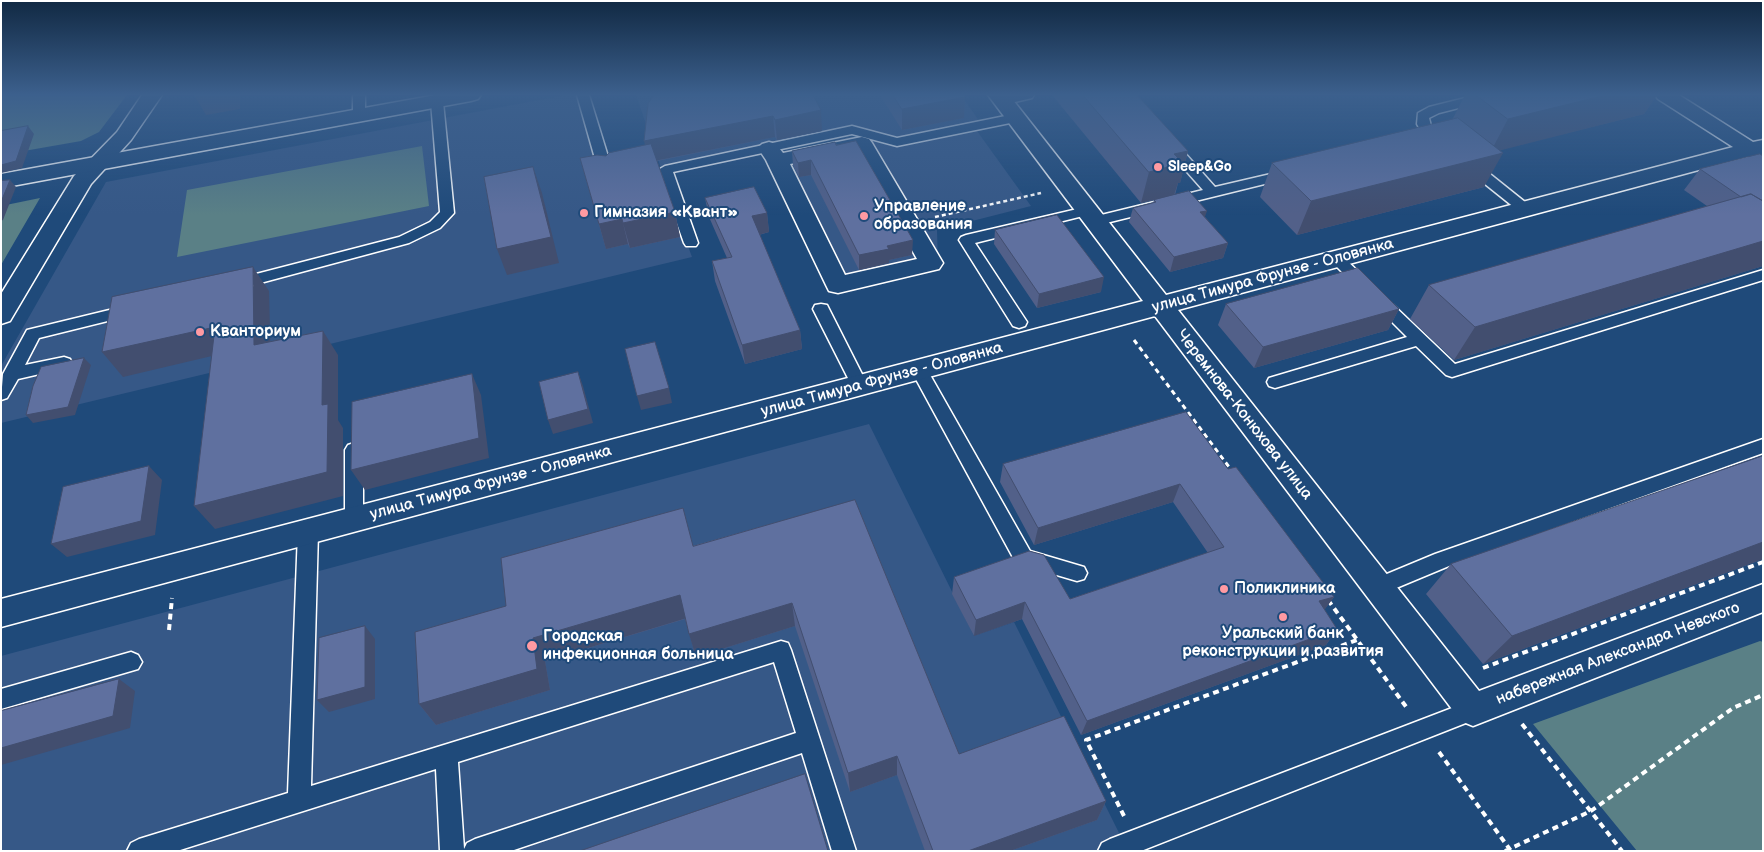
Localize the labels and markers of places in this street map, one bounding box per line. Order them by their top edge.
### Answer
place label: Sleep&Go [1168,159,1232,175]
marker: Sleep&Go [1152,161,1164,173]
place label: Управление образования [874,197,973,235]
place label: Гимназия «Квант» [594,203,738,223]
marker: Гимназия «Квант» [578,207,590,219]
marker: Управление образования [858,210,870,222]
place label: Кванториум [210,322,301,342]
marker: Кванториум [194,326,206,338]
place label: Поликлиника [1234,579,1335,599]
marker: Поликлиника [1218,583,1230,595]
marker: Уральский банк реконструкции и развития [1277,611,1289,623]
place label: Уральский банк реконструкции и развития [1182,624,1384,662]
place label: Городская инфекционная больница [543,627,734,665]
marker: Городская инфекционная больница [525,639,539,653]

